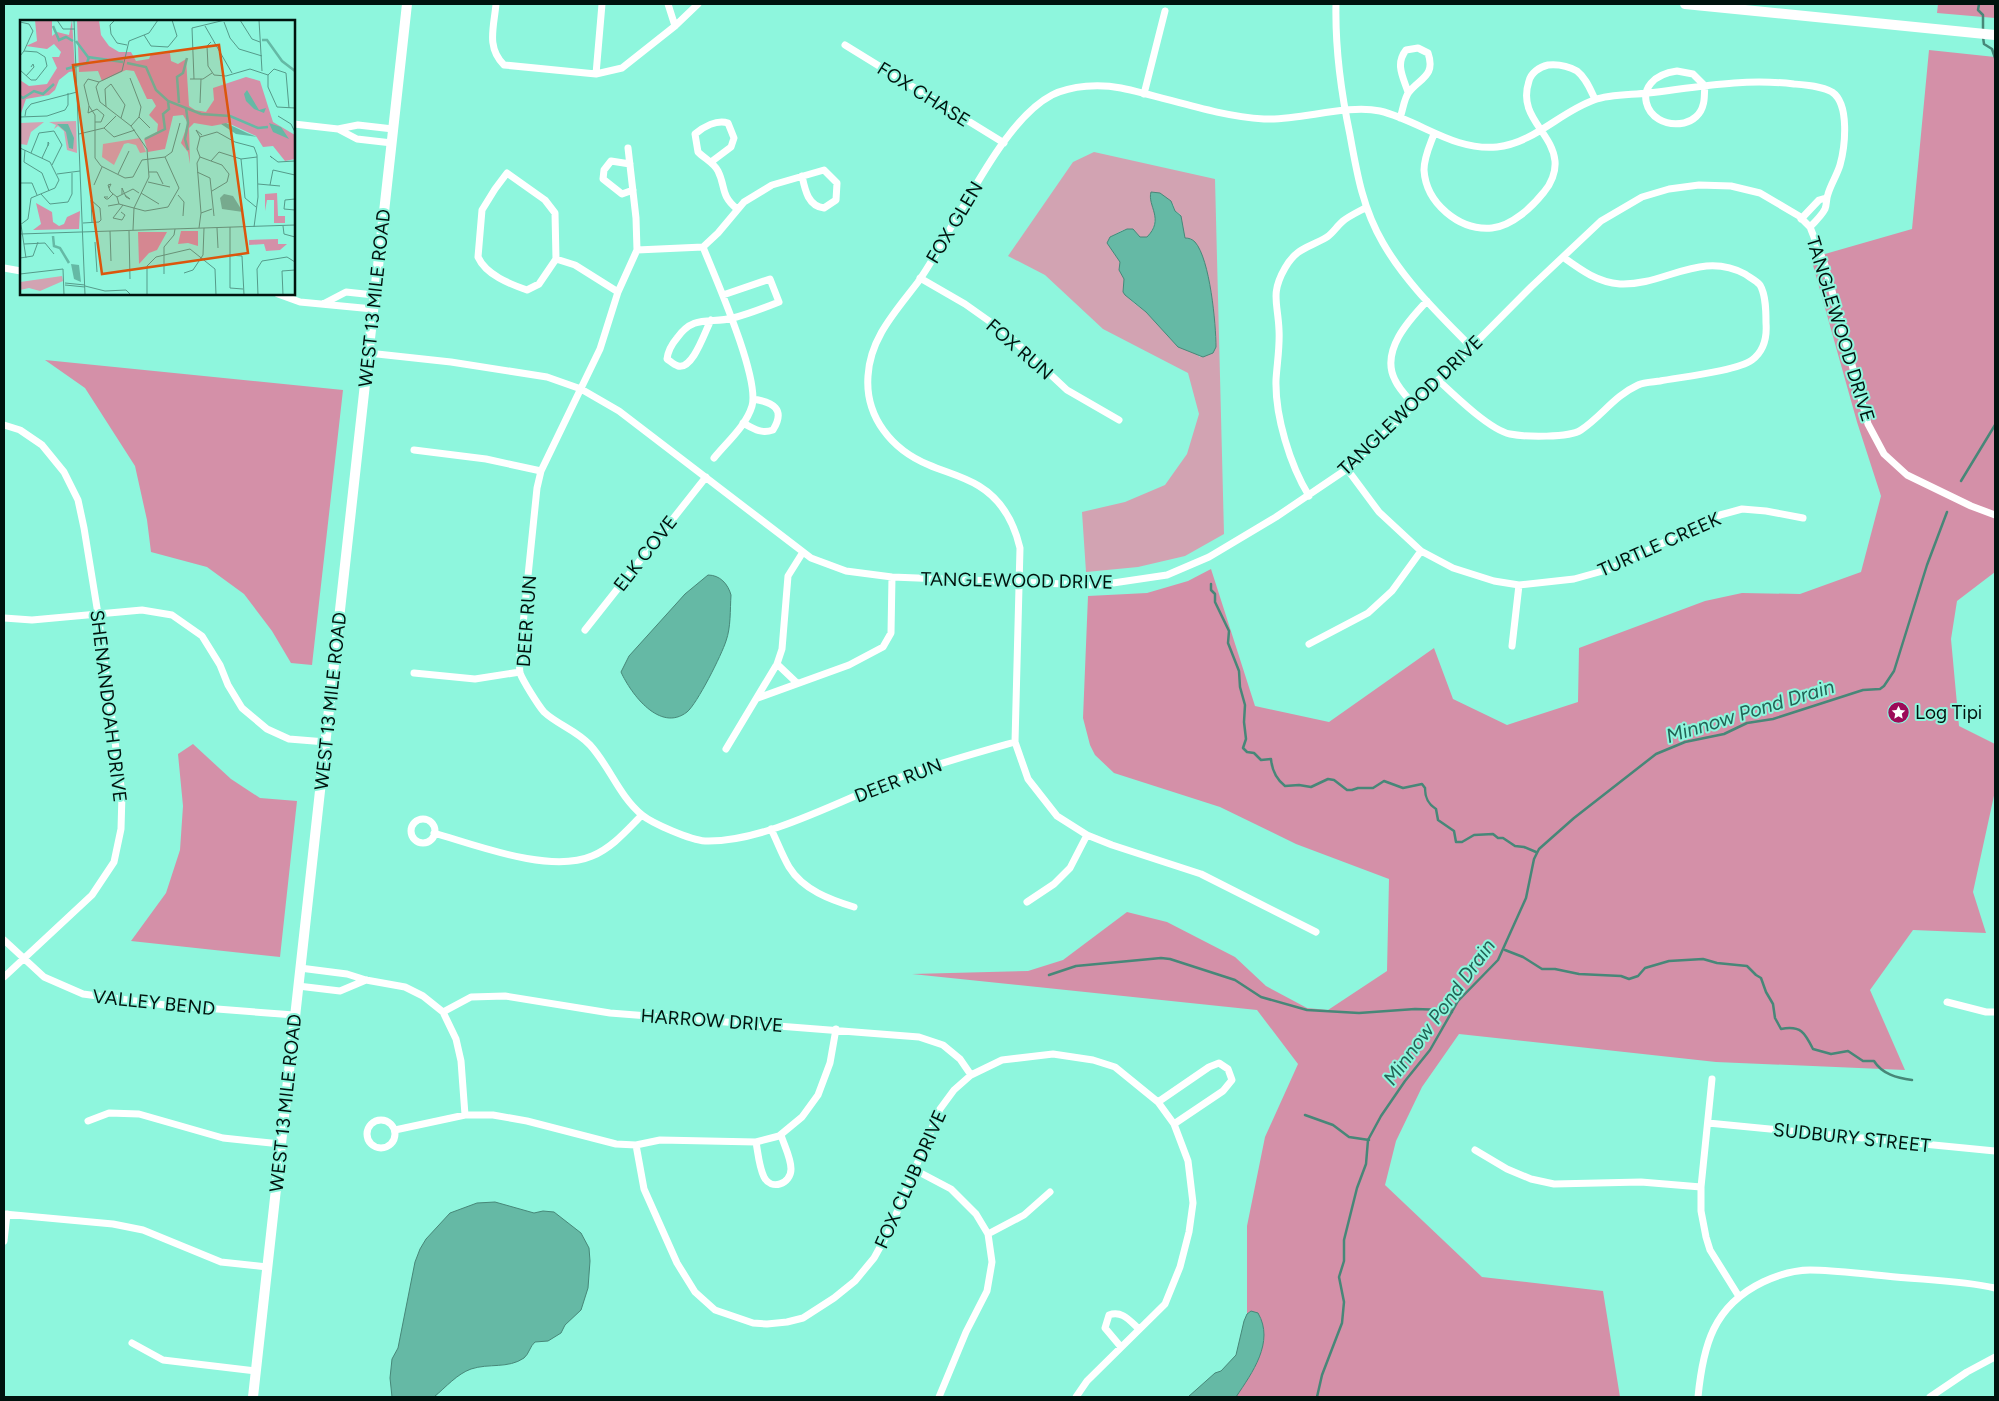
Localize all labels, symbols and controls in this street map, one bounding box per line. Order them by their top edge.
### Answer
inset map [20,20,295,295]
street label: FOX CHASE [873,57,974,132]
street label: FOX GLEN [921,177,988,267]
street label: WEST 13 MILE ROAD [354,208,395,388]
street label: TANGLEWOOD DRIVE [1801,234,1880,424]
street label: FOX RUN [981,314,1058,385]
street label: TANGLEWOOD DRIVE [1333,330,1488,480]
street label: TURTLE CREEK [1594,507,1724,582]
street label: ELK COVE [609,511,682,596]
street label: TANGLEWOOD DRIVE [921,567,1113,594]
street label: DEER RUN [512,574,541,668]
street label: SHENANDOAH DRIVE [85,609,132,804]
street label: WEST 13 MILE ROAD [310,611,351,791]
water label: Minnow Pond Drain [1663,674,1837,748]
place icon: Log Tipi [1887,700,1911,724]
place label: Log Tipi [1915,701,1982,724]
street label: DEER RUN [851,753,945,808]
water label: Minnow Pond Drain [1378,934,1500,1090]
street label: VALLEY BEND [92,985,216,1020]
street label: HARROW DRIVE [640,1004,784,1037]
street label: WEST 13 MILE ROAD [265,1013,306,1193]
street label: FOX CLUB DRIVE [870,1106,951,1252]
street label: SUDBURY STREET [1772,1118,1932,1157]

